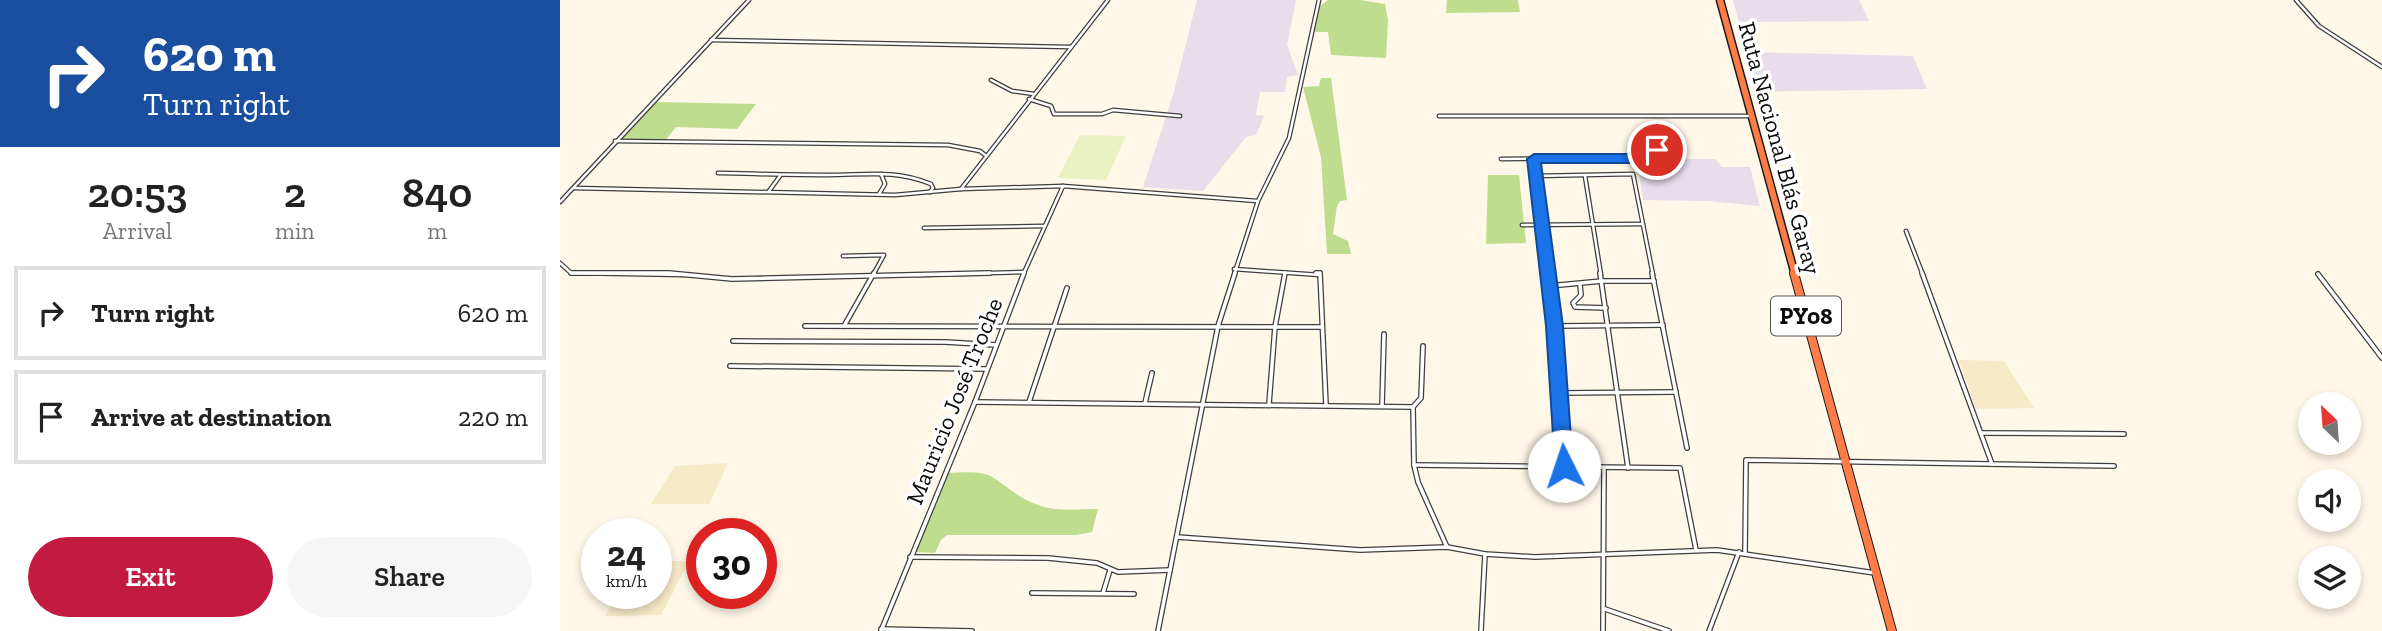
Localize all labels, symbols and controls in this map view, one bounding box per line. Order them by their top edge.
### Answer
street label: Ruta Nacional Blás Garay [1732,19,1828,278]
text: 620 m [143,25,276,84]
icon: right [28,28,119,119]
text: Turn right [143,85,290,123]
pin [1627,120,1687,180]
icon: arrive [1638,131,1676,169]
text: 20:53 [88,167,187,218]
text: 2 [284,167,306,218]
text: 840 [402,167,472,218]
text: Arrival [103,217,172,245]
text: min [275,217,315,245]
text: m [427,217,447,245]
icon: right [32,294,70,332]
street label: Mauricio José Troche [899,294,1009,508]
road number: PY08 [1771,296,1841,336]
text: Turn right [91,297,214,329]
text: 620 m [457,297,528,329]
north arrow [2298,392,2361,455]
map controls [2298,392,2361,609]
icon: arrive [32,398,70,436]
text: Arrive at destination [91,401,331,433]
text: 220 m [458,401,528,433]
position arrow [1527,429,1601,503]
button: sound [2298,469,2361,532]
speed limit sign: 30 [686,518,777,609]
text: 24 [607,533,646,575]
button: Exit [28,537,273,617]
button: Share [287,537,532,617]
button: layers [2298,546,2361,609]
text: km/h [606,570,647,592]

